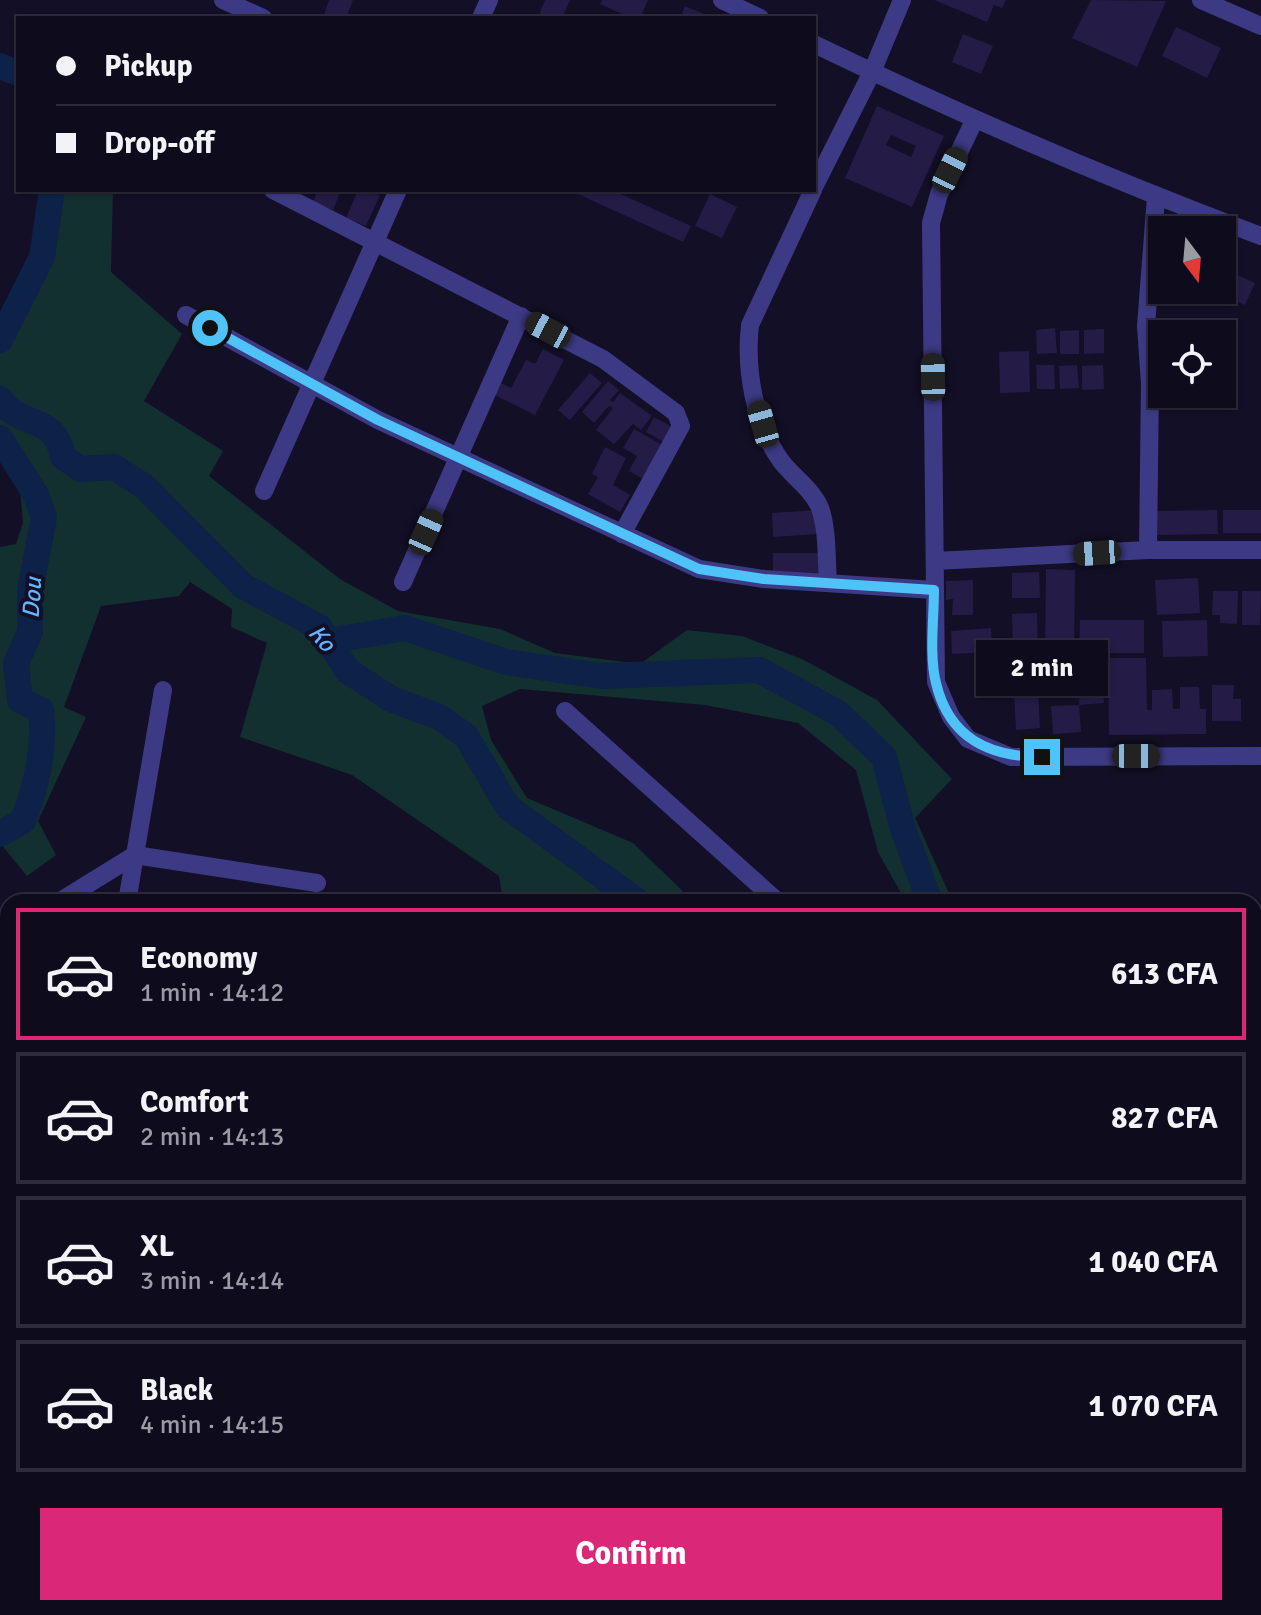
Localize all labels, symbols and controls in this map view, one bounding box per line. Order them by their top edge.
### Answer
text: Pickup [104,48,193,85]
text: Drop-off [104,125,214,162]
car [929,143,971,197]
north arrow [1148,216,1236,304]
map controls [1148,216,1236,408]
car [521,308,575,352]
route start [192,310,228,346]
button: locate [1148,320,1236,408]
car [921,353,945,401]
car [745,398,781,450]
car [405,505,447,559]
car [1072,539,1122,567]
water label: Dou [16,575,49,620]
water label: Ko [302,618,343,659]
callout: 2 min [976,641,1108,697]
text: 2 min [1011,652,1073,684]
route end [1024,739,1060,775]
car [1112,744,1160,768]
icon: car [44,938,116,1010]
text: Economy [140,940,257,977]
text: 613 CFA [1111,956,1218,993]
text: 1 min · 14:12 [140,977,284,1009]
icon: car [44,1082,116,1154]
text: Comfort [140,1084,249,1121]
text: 827 CFA [1111,1100,1218,1137]
text: 2 min · 14:13 [140,1121,284,1153]
icon: car [44,1226,116,1298]
text: XL [140,1228,174,1265]
text: 1 040 CFA [1088,1244,1218,1281]
text: 3 min · 14:14 [140,1265,284,1297]
icon: car [44,1370,116,1442]
text: Black [140,1372,213,1409]
text: 1 070 CFA [1088,1388,1218,1425]
text: 4 min · 14:15 [140,1409,284,1441]
button: Confirm [40,1508,1222,1600]

